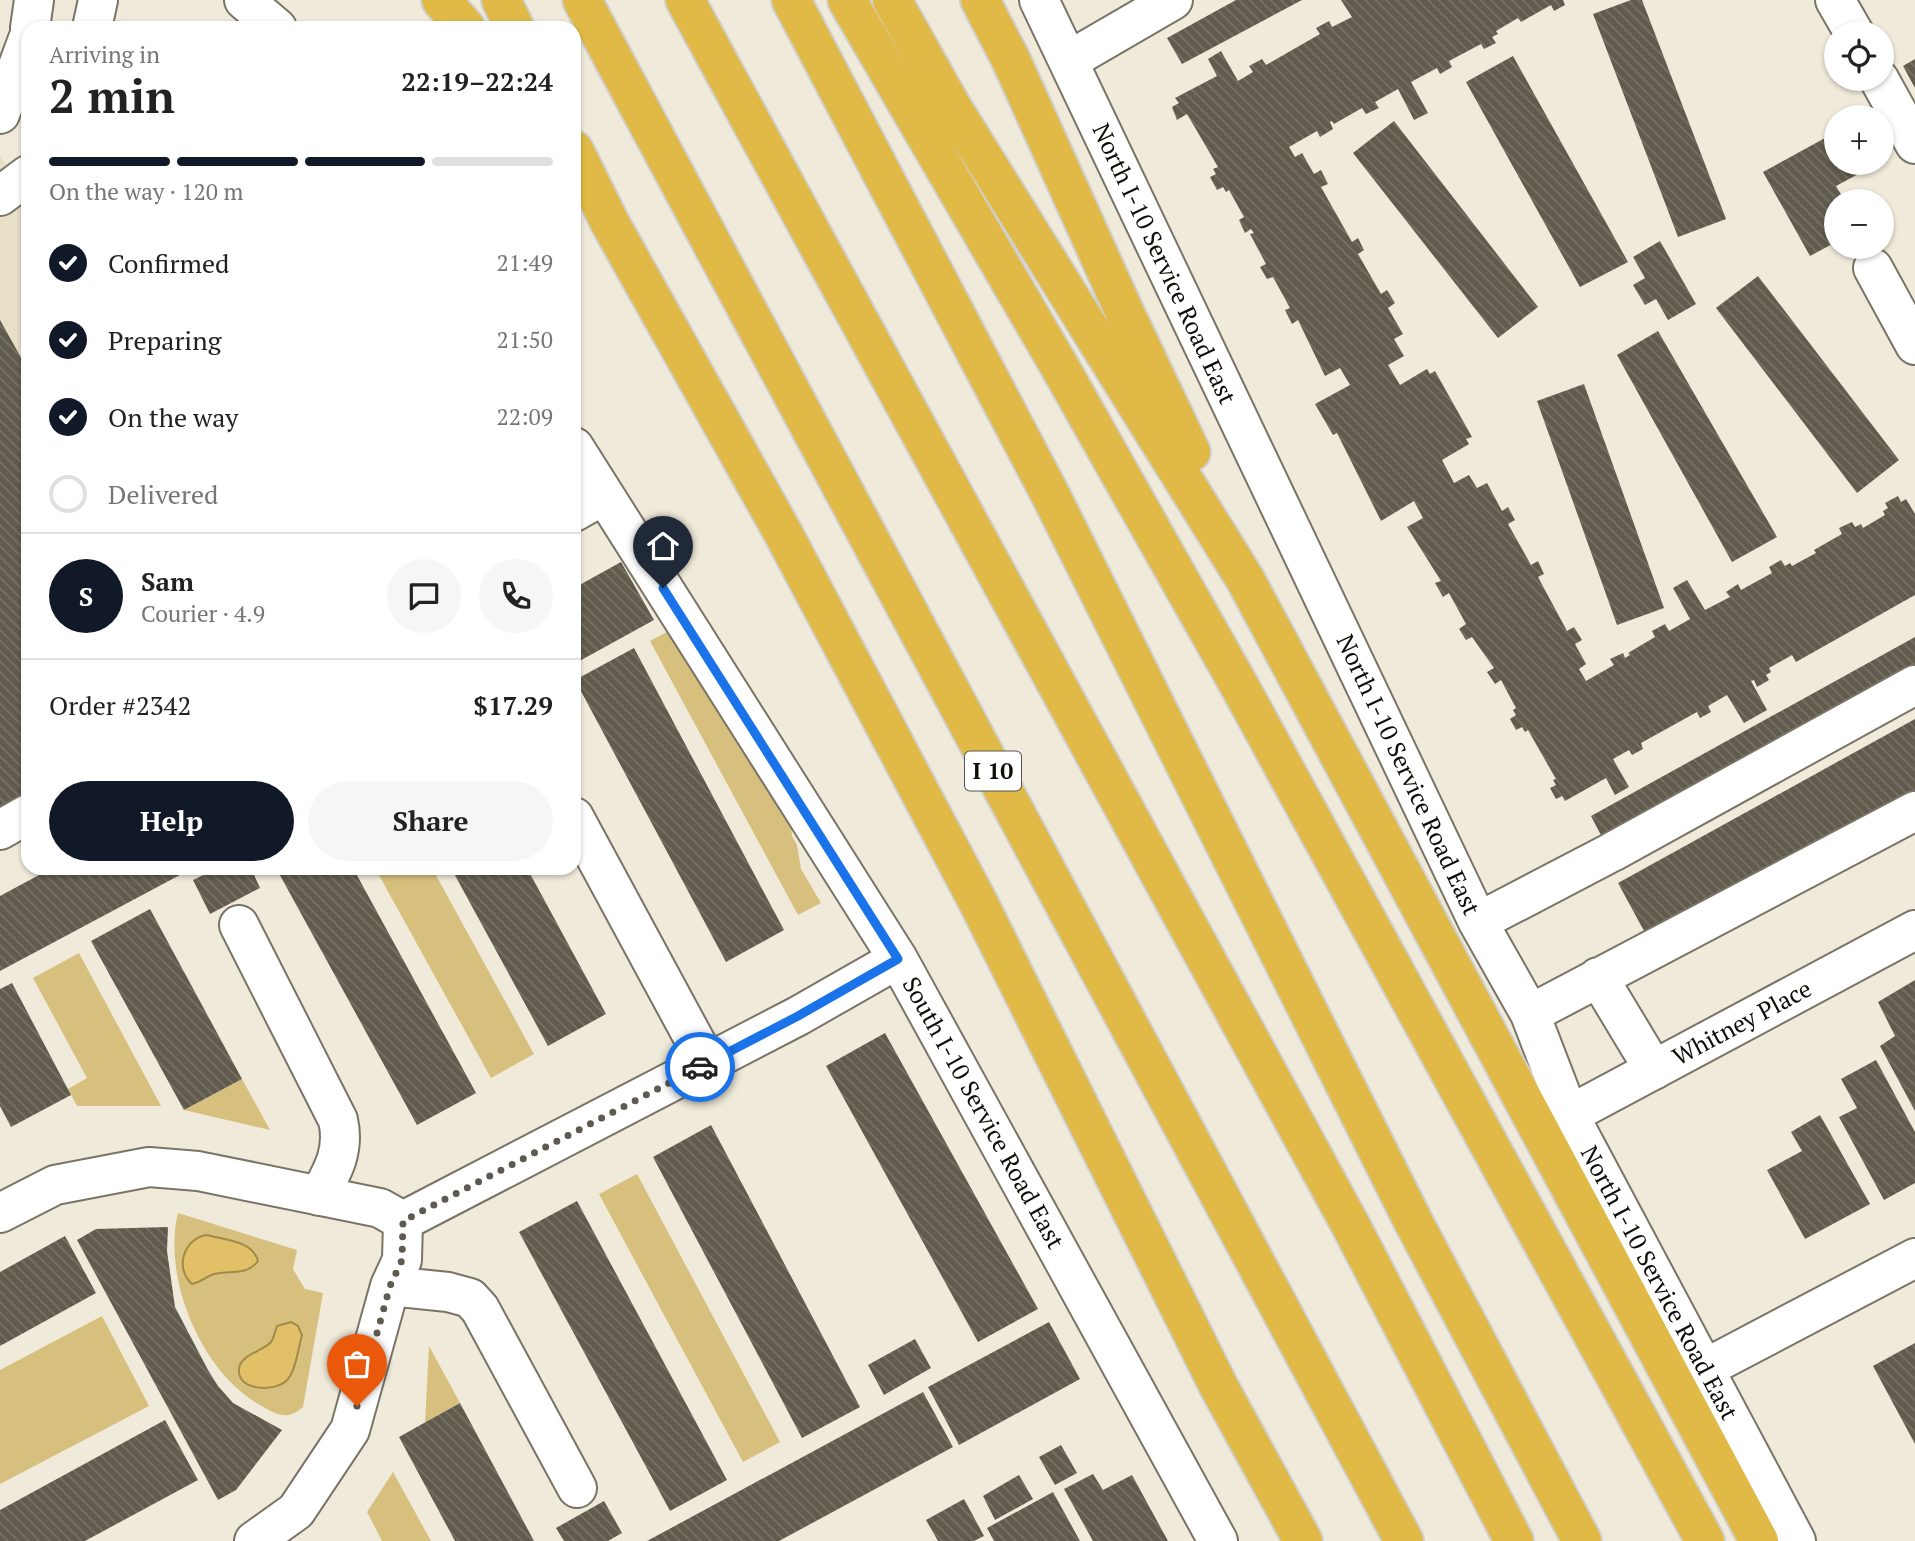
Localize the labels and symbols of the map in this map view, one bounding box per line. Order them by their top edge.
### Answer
street label: North I-10 Service Road East [1086,118,1244,409]
pin [633,516,693,588]
street label: North I-10 Service Road East [1330,629,1488,920]
road number: I 10 [965,751,1021,790]
street label: South I-10 Service Road East [896,971,1072,1254]
street label: Whitney Place [1666,972,1817,1072]
courier [665,1032,735,1102]
street label: North I-10 Service Road East [1574,1140,1746,1425]
pin [327,1334,387,1406]

